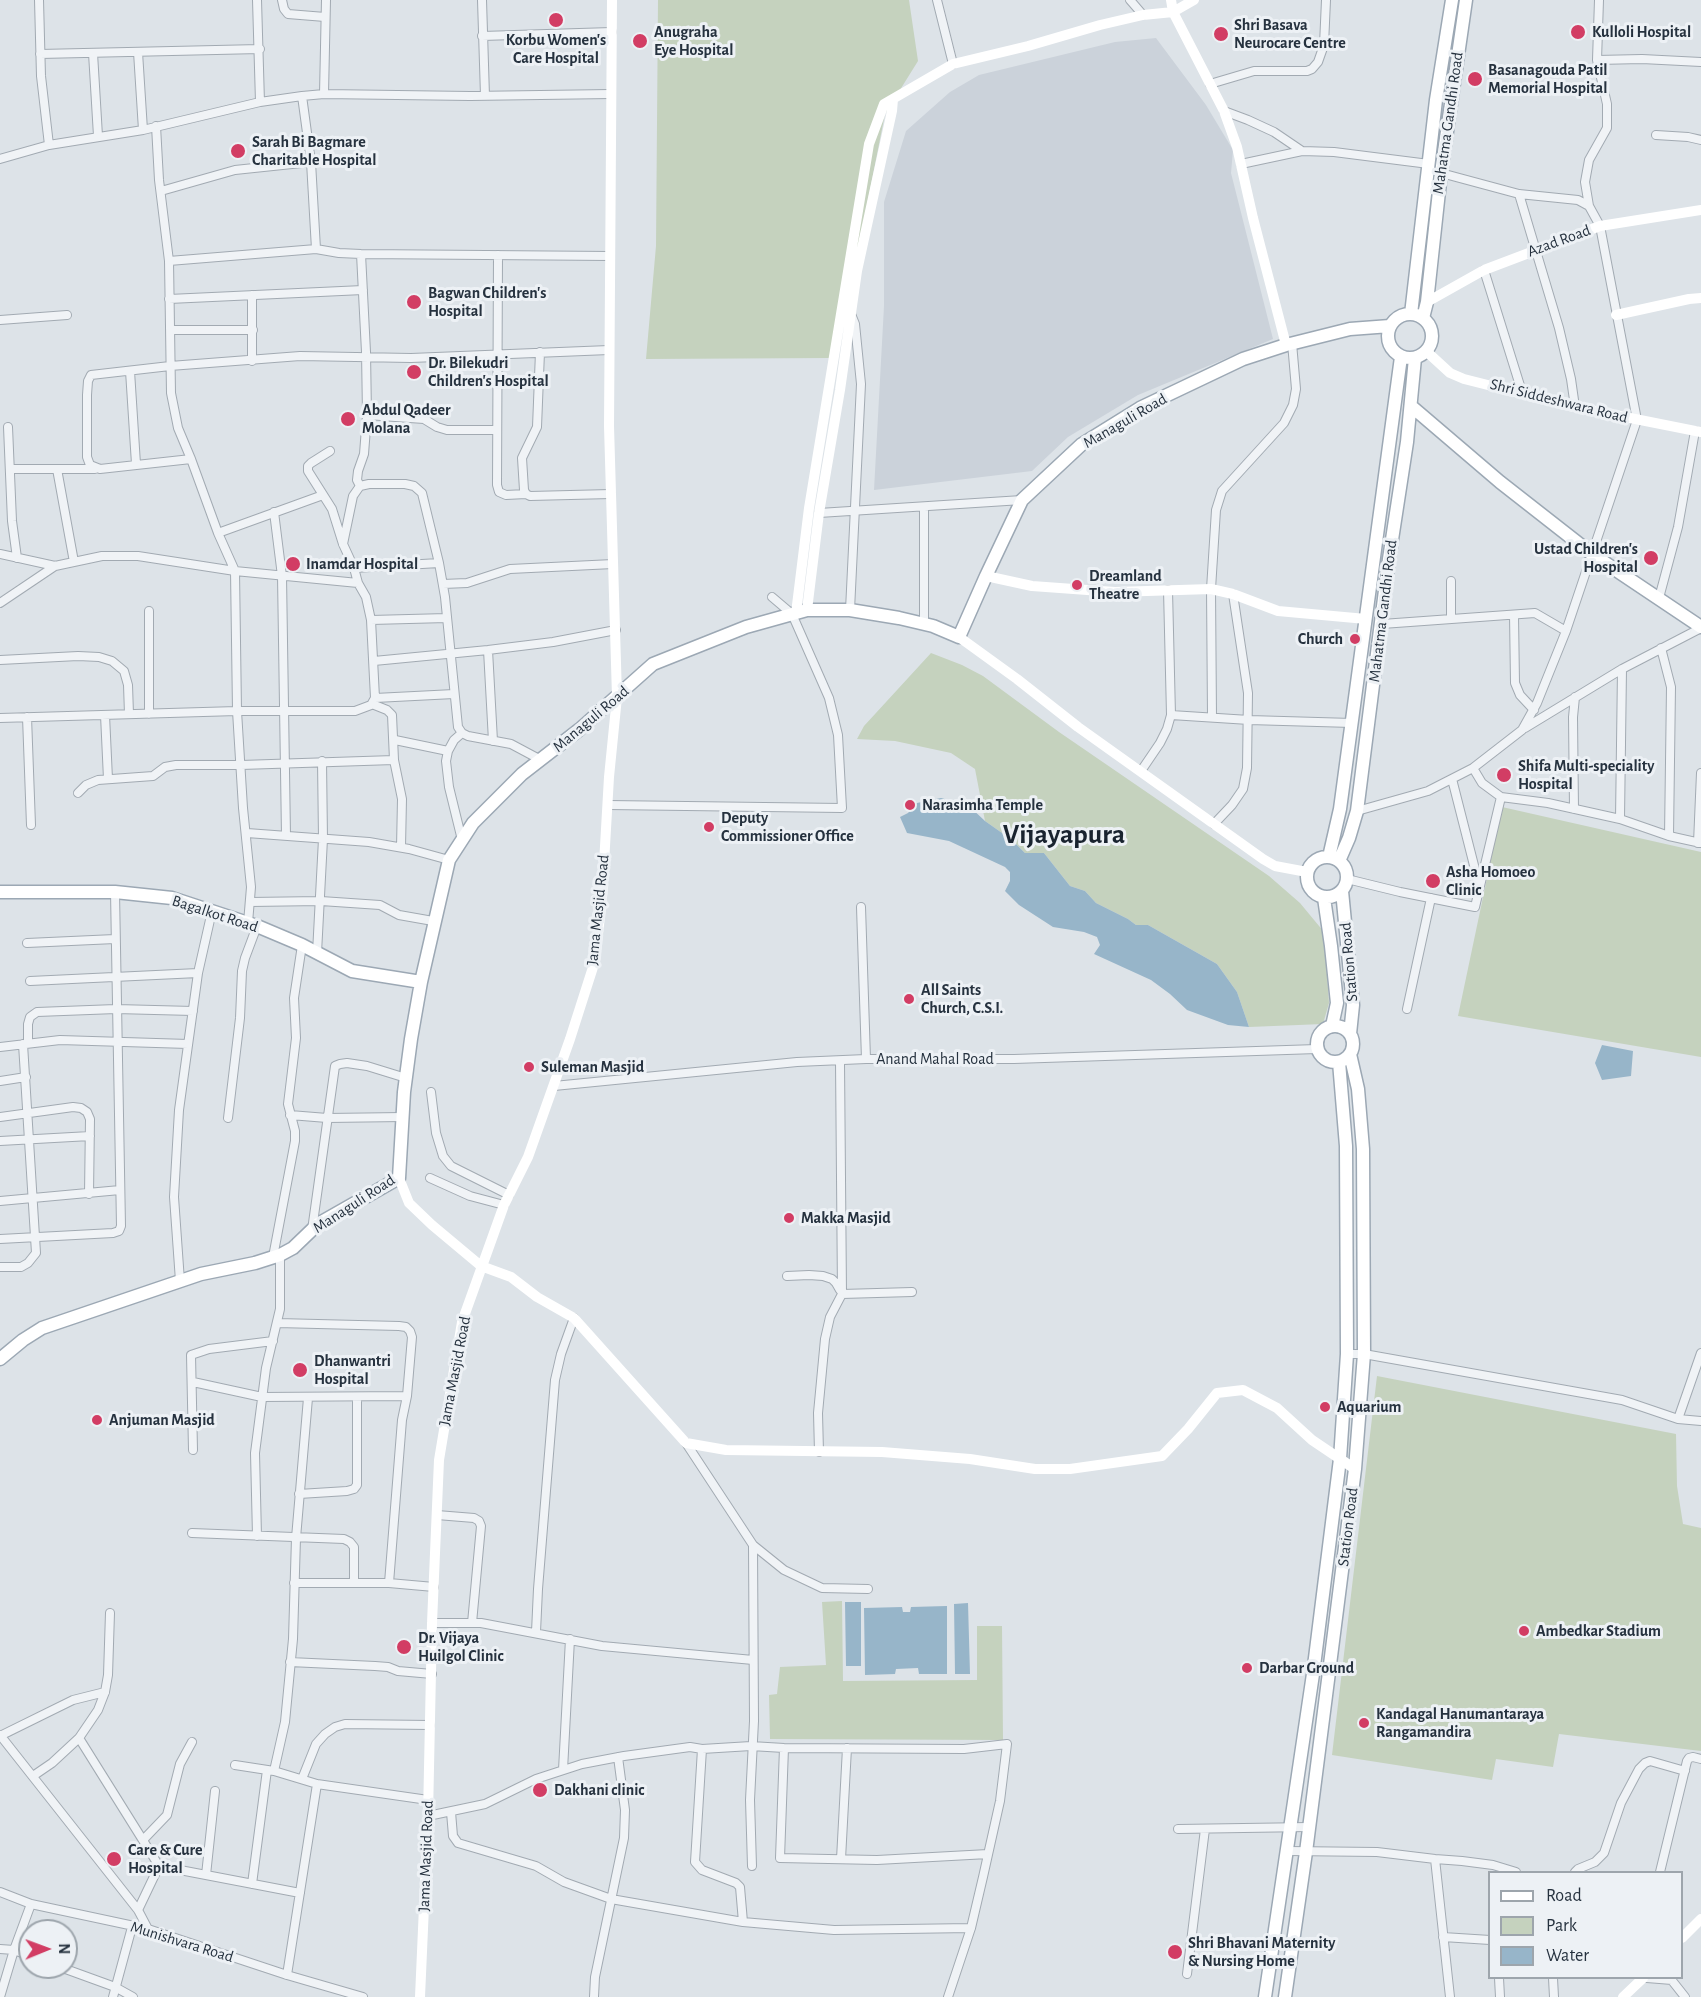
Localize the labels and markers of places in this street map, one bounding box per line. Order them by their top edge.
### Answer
marker: Korbu Women's Care Hospital [547,11,565,29]
place label: Shri Basava Neurocare Centre [1234,15,1346,53]
place label: Anugraha Eye Hospital [654,22,733,60]
place label: Kulloli Hospital [1592,22,1691,42]
marker: Kulloli Hospital [1569,23,1587,41]
marker: Shri Basava Neurocare Centre [1212,25,1230,43]
place label: Korbu Women's Care Hospital [506,30,606,68]
marker: Anugraha Eye Hospital [631,32,649,50]
place label: Basanagouda Patil Memorial Hospital [1488,60,1608,98]
marker: Basanagouda Patil Memorial Hospital [1466,70,1484,88]
place label: Sarah Bi Bagmare Charitable Hospital [252,132,376,170]
marker: Sarah Bi Bagmare Charitable Hospital [229,142,247,160]
place label: Bagwan Children's Hospital [428,283,546,321]
marker: Bagwan Children's Hospital [405,293,423,311]
place label: Dr. Bilekudri Children's Hospital [428,353,549,391]
marker: Dr. Bilekudri Children's Hospital [405,363,423,381]
place label: Abdul Qadeer Molana [362,400,451,438]
marker: Abdul Qadeer Molana [339,410,357,428]
place label: Ustad Children's Hospital [1534,539,1638,577]
marker: Ustad Children's Hospital [1642,549,1660,567]
place label: Inamdar Hospital [306,554,418,574]
marker: Inamdar Hospital [284,555,302,573]
place label: Dreamland Theatre [1089,566,1162,604]
marker: Dreamland Theatre [1070,578,1084,592]
place label: Church [1298,629,1343,649]
marker: Church [1348,632,1362,646]
place label: Shifa Multi-speciality Hospital [1518,756,1654,794]
marker: Shifa Multi-speciality Hospital [1495,766,1513,784]
place label: Narasimha Temple [922,795,1043,815]
marker: Narasimha Temple [903,798,917,812]
place label: Deputy Commissioner Office [721,808,854,846]
marker: Deputy Commissioner Office [702,820,716,834]
place label: Asha Homoeo Clinic [1446,862,1535,900]
marker: Asha Homoeo Clinic [1424,872,1442,890]
place label: All Saints Church, C.S.I. [921,980,1003,1018]
marker: All Saints Church, C.S.I. [902,992,916,1006]
place label: Suleman Masjid [541,1057,644,1077]
marker: Suleman Masjid [522,1060,536,1074]
place label: Makka Masjid [801,1208,891,1228]
marker: Makka Masjid [782,1211,796,1225]
place label: Dhanwantri Hospital [314,1351,391,1389]
marker: Dhanwantri Hospital [291,1361,309,1379]
place label: Aquarium [1337,1397,1401,1417]
marker: Aquarium [1318,1400,1332,1414]
place label: Anjuman Masjid [109,1410,215,1430]
marker: Anjuman Masjid [90,1413,104,1427]
place label: Ambedkar Stadium [1536,1621,1661,1641]
marker: Ambedkar Stadium [1517,1624,1531,1638]
place label: Dr. Vijaya Huilgol Clinic [418,1628,504,1666]
marker: Dr. Vijaya Huilgol Clinic [395,1638,413,1656]
place label: Darbar Ground [1259,1658,1354,1678]
marker: Darbar Ground [1240,1661,1254,1675]
place label: Kandagal Hanumantaraya Rangamandira [1376,1704,1544,1742]
marker: Kandagal Hanumantaraya Rangamandira [1357,1716,1371,1730]
place label: Dakhani clinic [554,1780,644,1800]
marker: Dakhani clinic [531,1781,549,1799]
place label: Care & Cure Hospital [128,1840,203,1878]
marker: Care & Cure Hospital [105,1850,123,1868]
place label: Shri Bhavani Maternity & Nursing Home [1188,1933,1335,1971]
marker: Shri Bhavani Maternity & Nursing Home [1166,1943,1184,1961]

